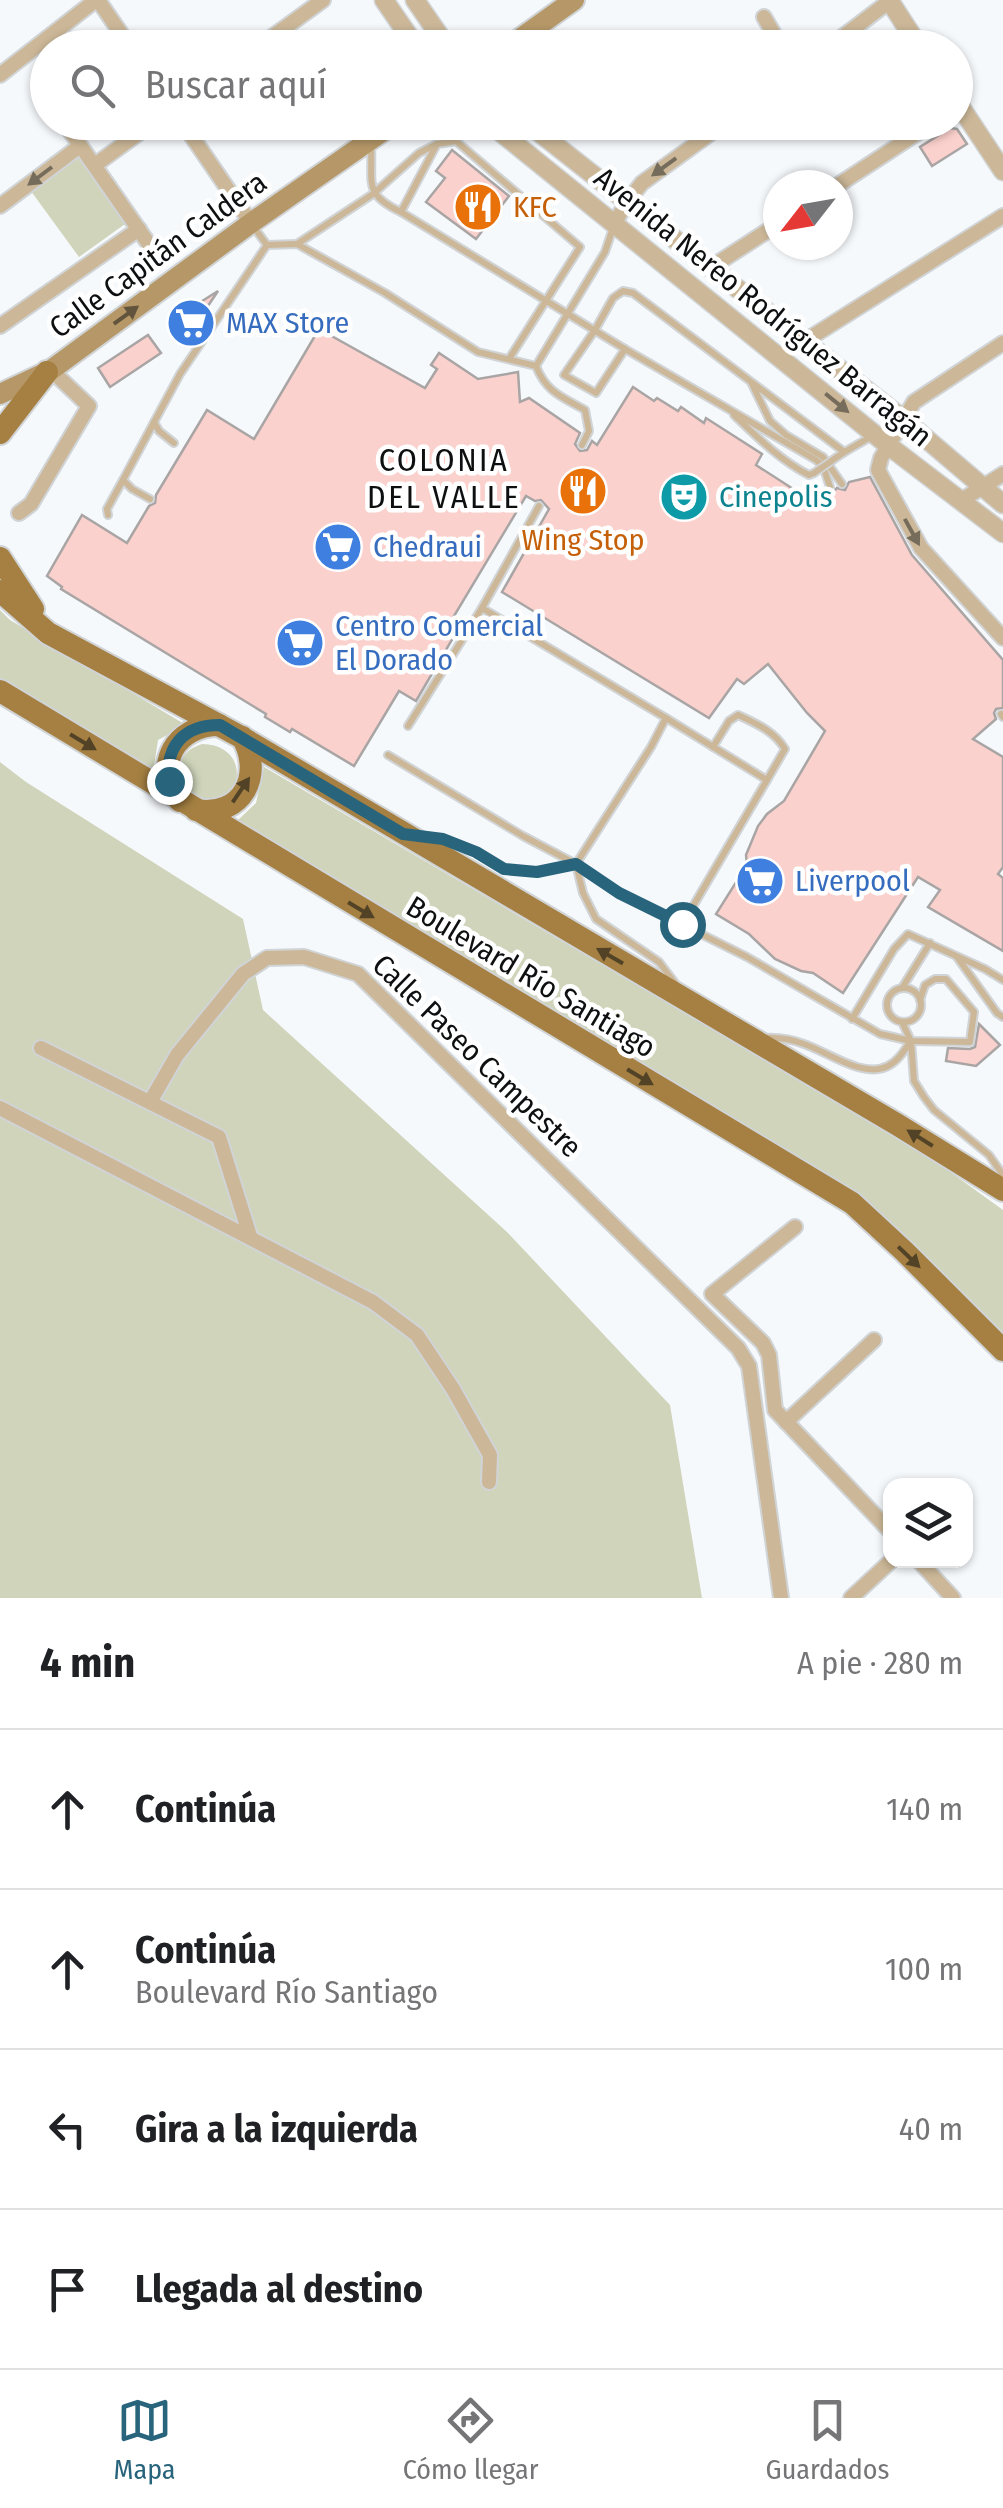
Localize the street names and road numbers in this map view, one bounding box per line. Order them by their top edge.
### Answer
street label: Avenida Nereo Rodríguez Barragán [587,160,939,454]
street label: Calle Capitán Caldera [42,164,274,346]
street label: Boulevard Río Santiago [400,888,662,1066]
street label: Calle Paseo Campestre [365,947,589,1165]

